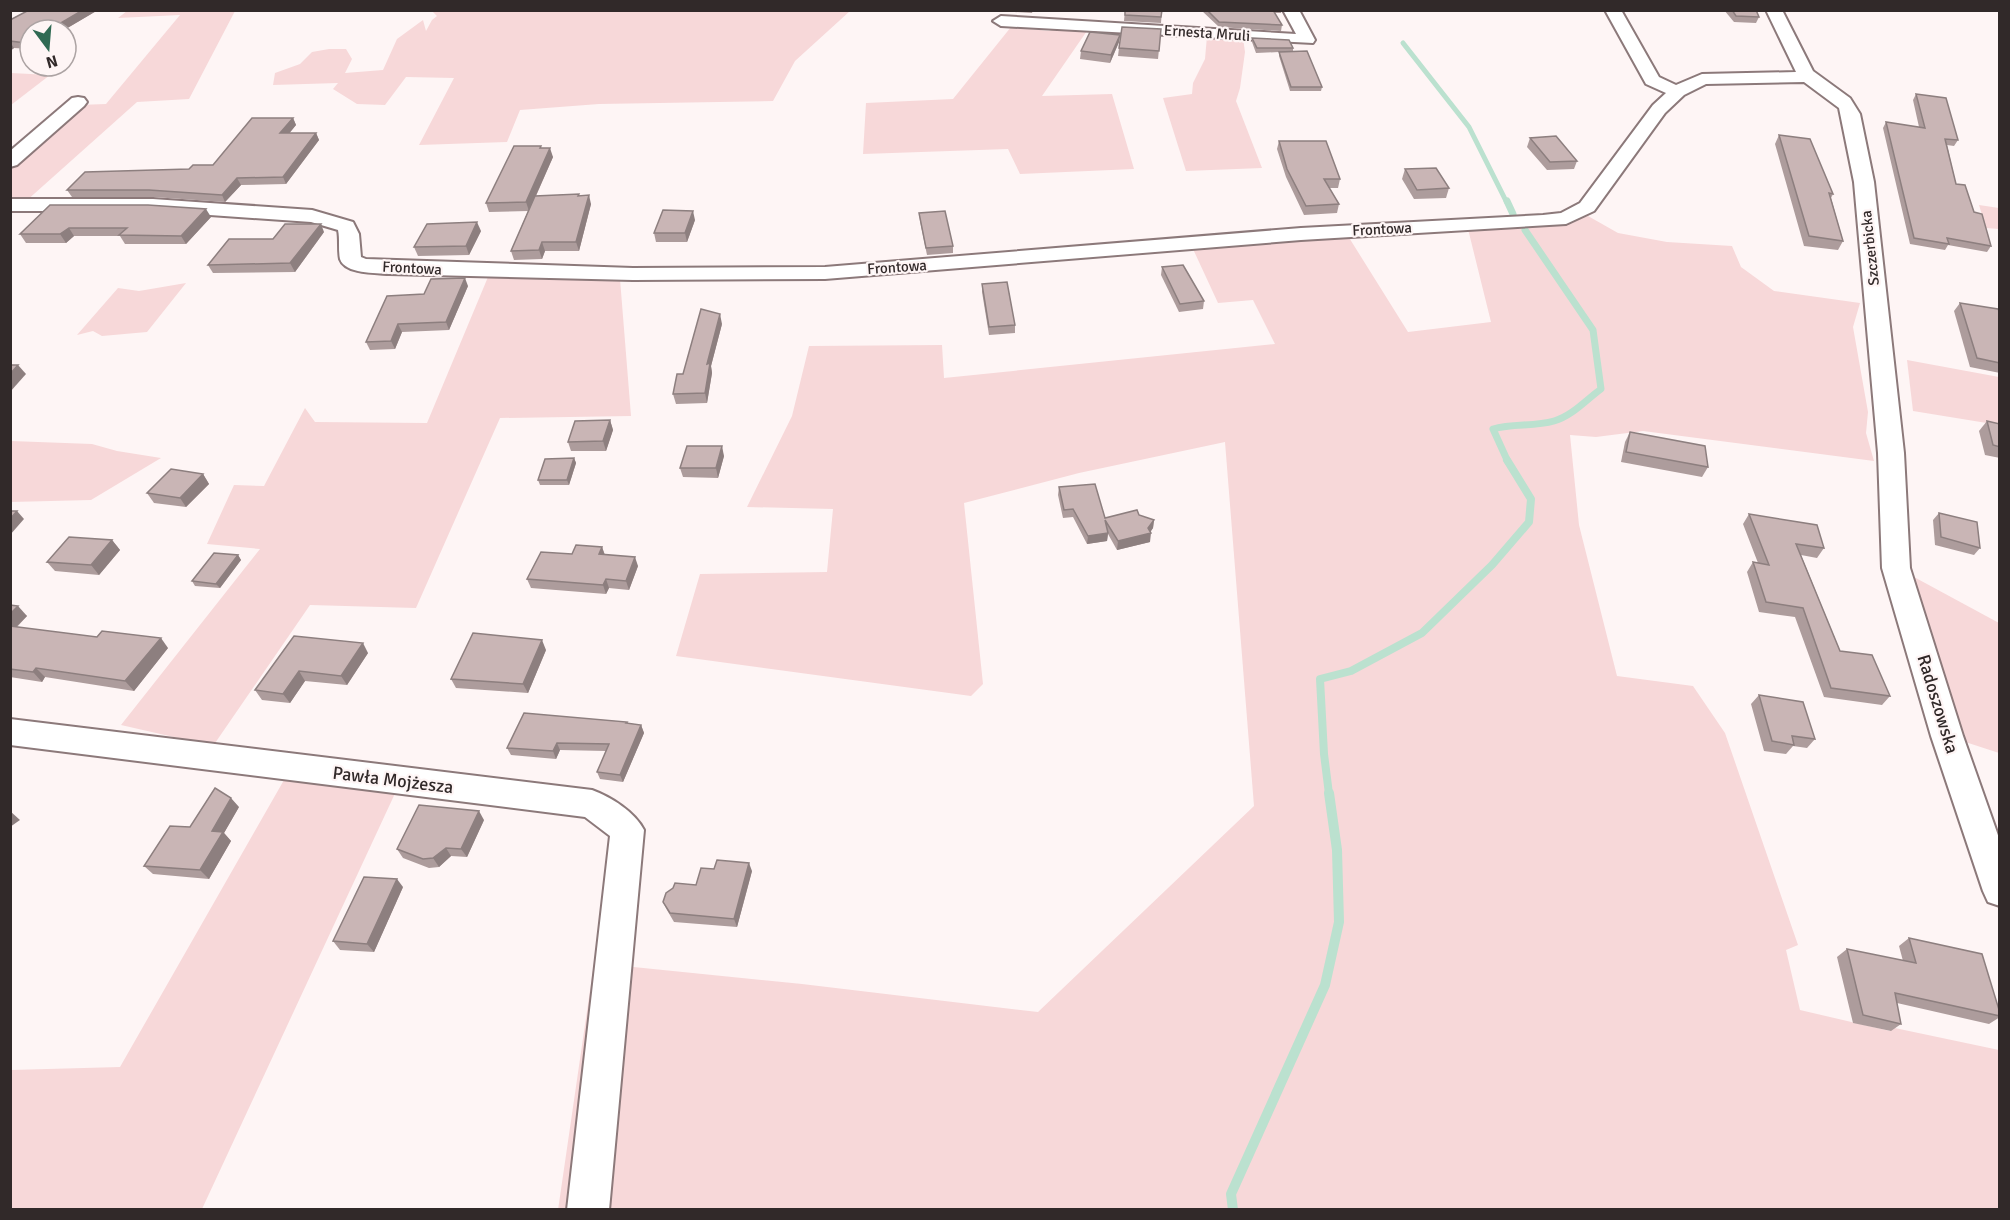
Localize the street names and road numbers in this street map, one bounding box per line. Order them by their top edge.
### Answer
street label: Ernesta Mruli [1163,21,1251,45]
street label: Szczerbicka [1857,210,1883,286]
street label: Frontowa [1352,218,1412,240]
street label: Frontowa [867,256,927,278]
street label: Frontowa [382,257,442,279]
street label: Radoszowska [1912,652,1964,756]
street label: Pawła Mojżesza [331,762,455,798]

